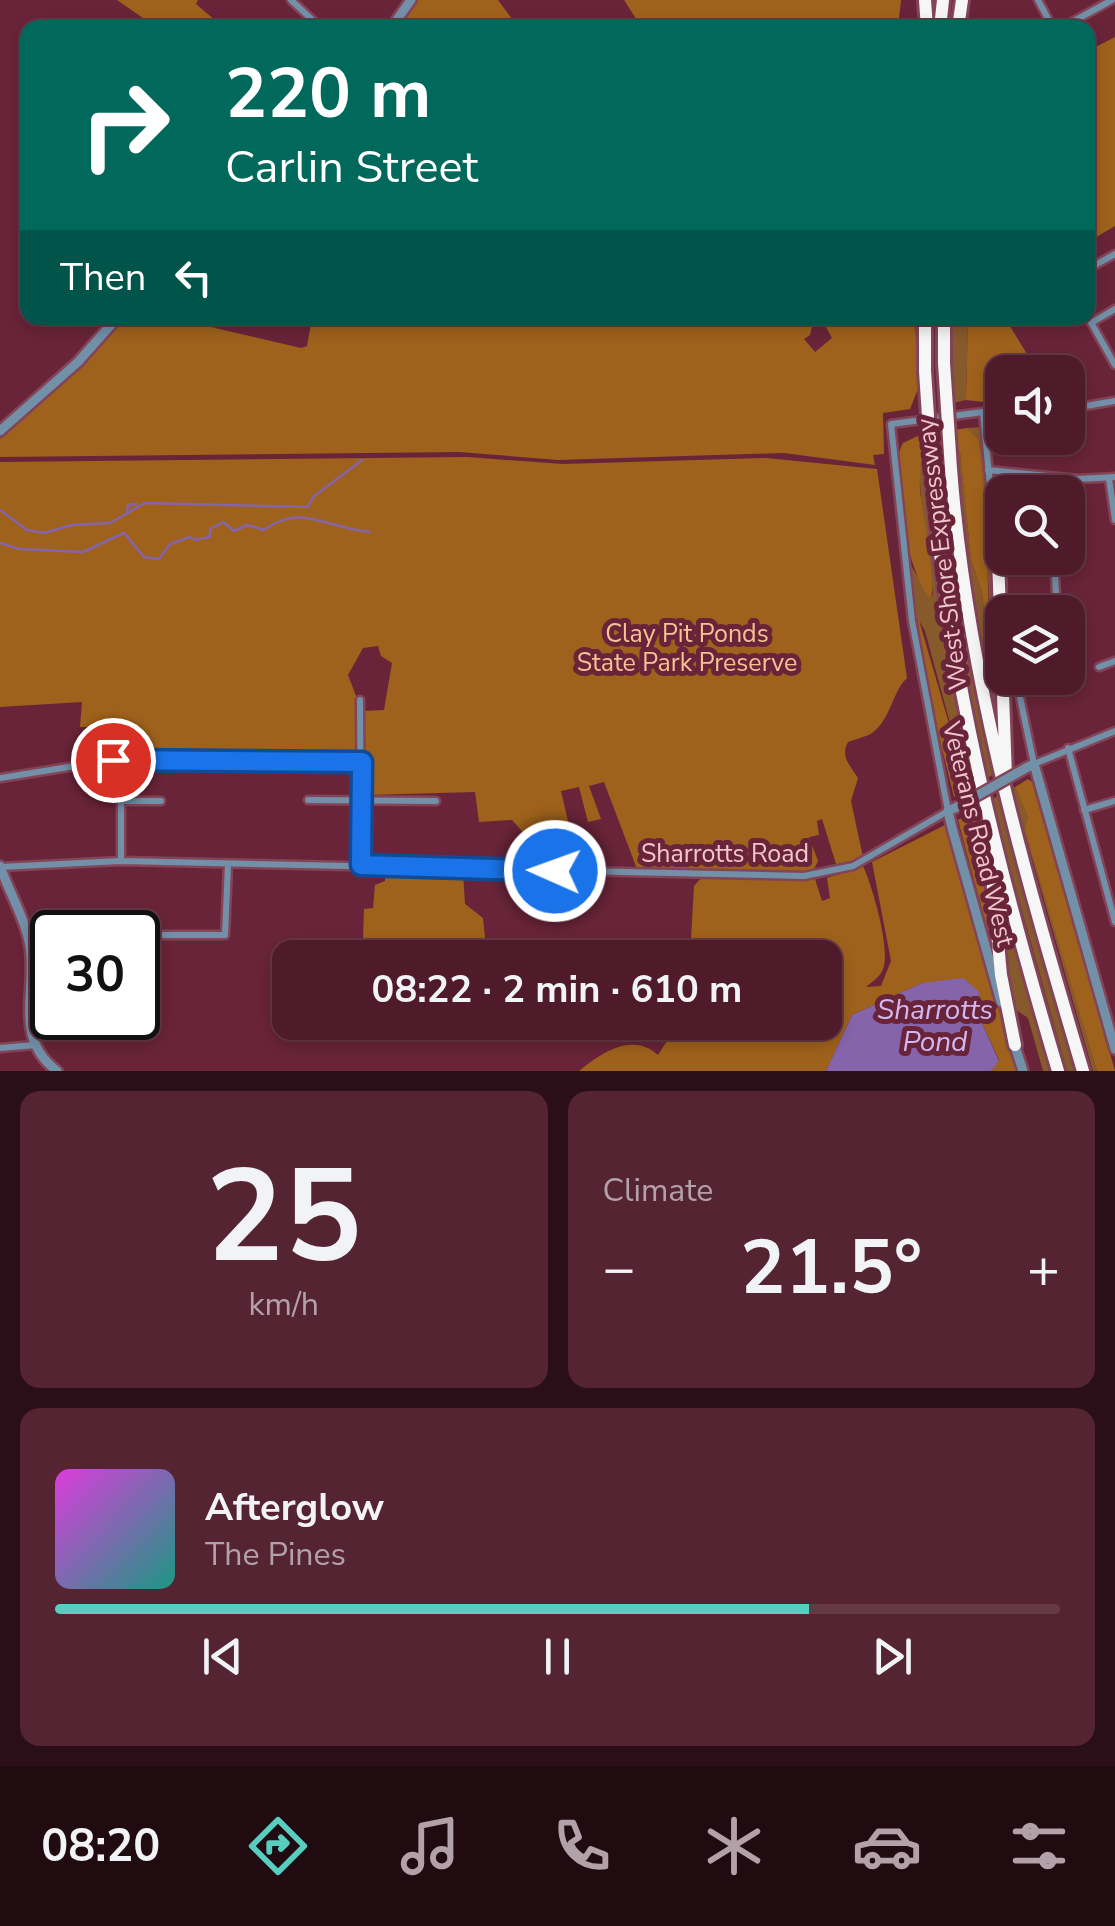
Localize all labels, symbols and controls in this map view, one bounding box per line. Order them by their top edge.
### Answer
text: 220 m [225,46,431,142]
icon: right [60,60,190,190]
text: Carlin Street [225,137,478,198]
icon: left [166,250,221,305]
text: Then [60,252,146,303]
map controls [985,355,1085,695]
button: sound [985,355,1085,455]
street label: West Shore Expressway [908,416,976,692]
button: search [985,475,1085,575]
button: layers [985,595,1085,695]
park label: Clay Pit Ponds State Park Preserve [577,617,797,680]
street label: Veterans Road West [933,717,1022,950]
pin [71,718,156,803]
icon: arrive [86,733,141,788]
position arrow [503,819,607,923]
street label: Sharrotts Road [641,837,809,871]
speed limit sign: 30 [30,910,160,1040]
text: 08:22 · 2 min · 610 m [372,964,742,1015]
water label: Sharrotts Pond [877,991,993,1061]
text: 25 [206,1129,362,1306]
text: Climate [603,1169,713,1212]
text: 21.5° [740,1217,922,1319]
text: − [603,1231,636,1306]
text: + [1027,1231,1060,1306]
text: km/h [248,1283,319,1326]
text: Afterglow [205,1482,384,1533]
text: The Pines [205,1533,346,1576]
icon: previous [195,1629,250,1684]
icon: pause [530,1629,585,1684]
icon: next [865,1629,920,1684]
icon: directions [243,1811,313,1881]
icon: music [395,1811,465,1881]
icon: phone [547,1811,617,1881]
icon: climate [699,1811,769,1881]
icon: car [852,1811,922,1881]
icon: filters [1004,1811,1074,1881]
text: 08:20 [41,1816,160,1877]

